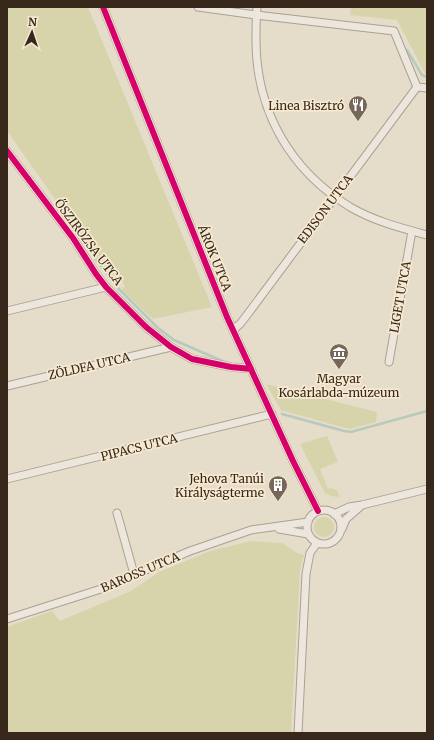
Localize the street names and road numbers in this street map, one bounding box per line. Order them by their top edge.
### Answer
street label: EDISON UTCA [294,171,356,246]
street label: ŐSZIRÓZSA UTCA [52,196,127,289]
street label: ÁROK UTCA [194,222,235,294]
street label: LIGET UTCA [386,259,414,334]
street label: ZÖLDFA UTCA [47,349,132,383]
street label: PIPACS UTCA [99,430,179,464]
street label: BAROSS UTCA [98,548,182,595]

